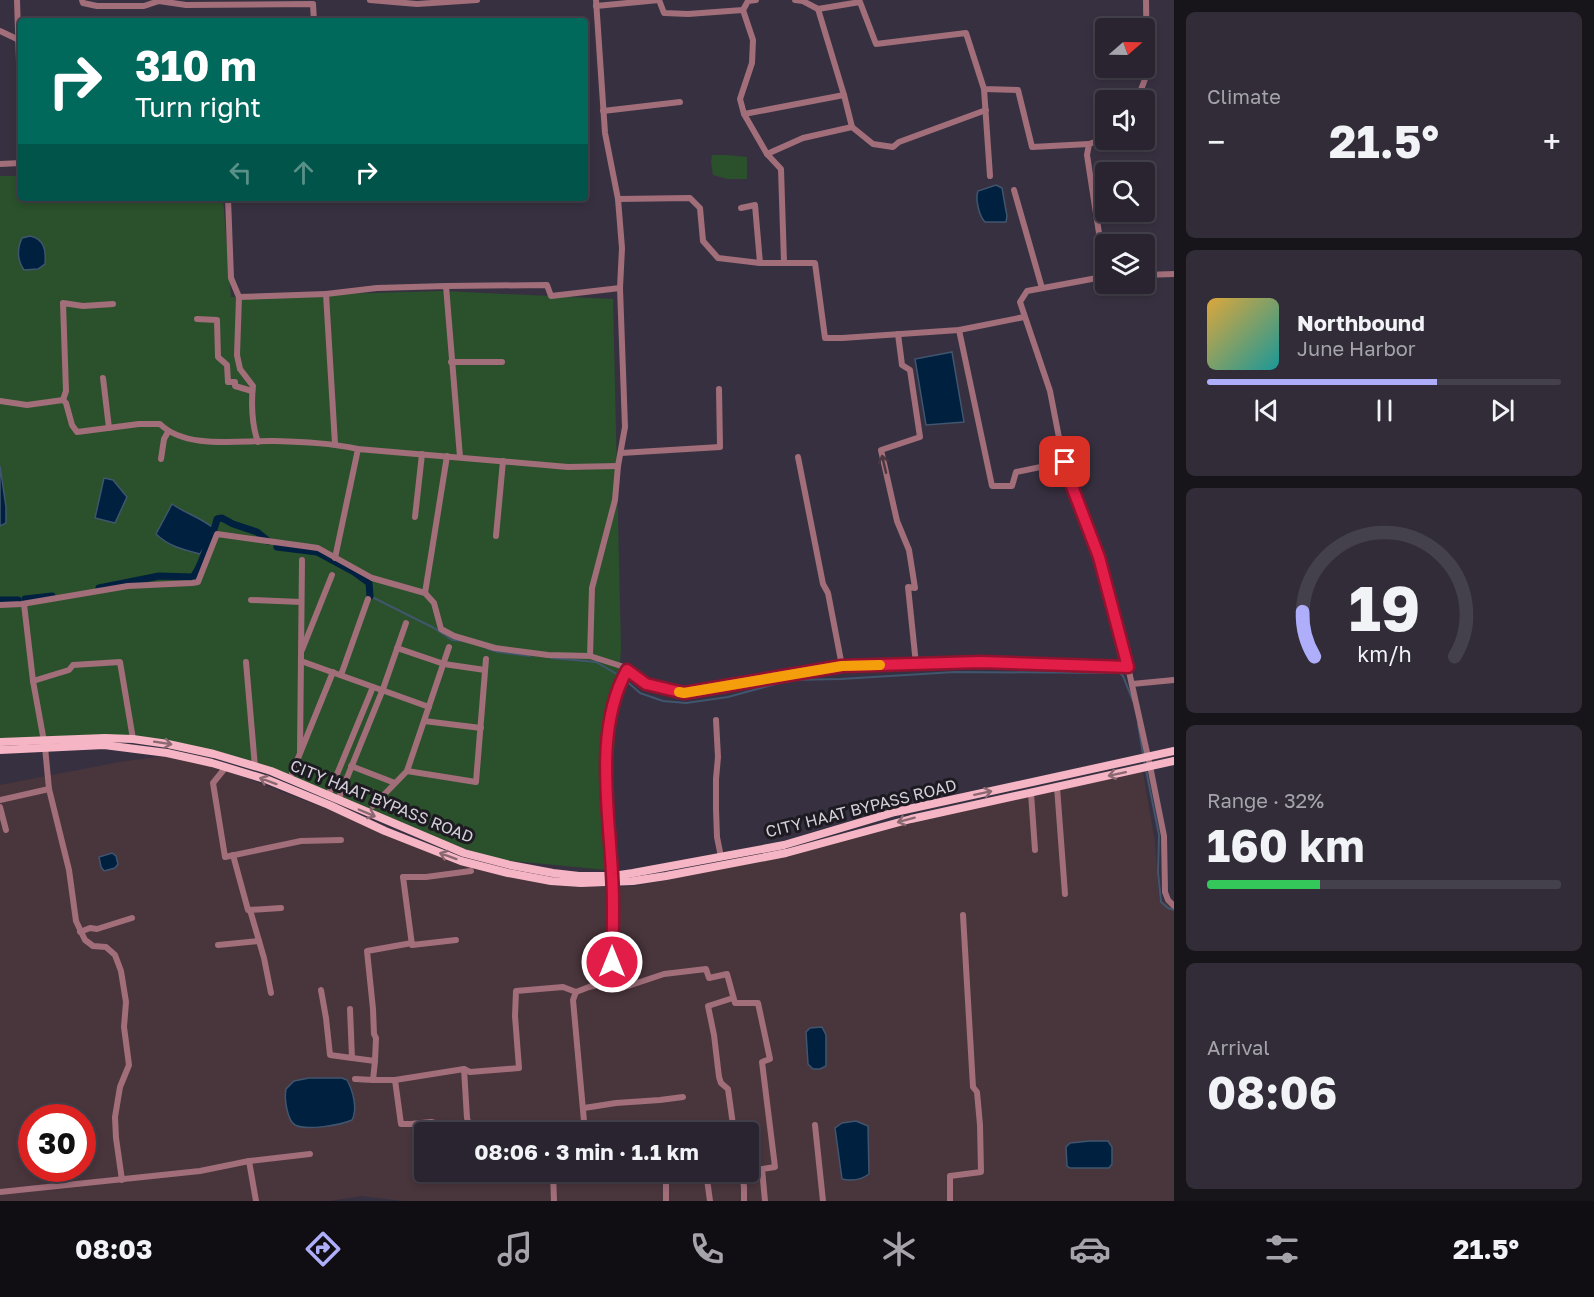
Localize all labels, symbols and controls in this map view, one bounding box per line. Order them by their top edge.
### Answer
north arrow [1095,18,1155,78]
map controls [1095,18,1155,294]
text: 310 m [135,40,257,90]
icon: right [36,42,114,120]
text: Climate [1207,84,1281,108]
button: sound [1095,90,1155,150]
text: Turn right [135,91,261,123]
text: 21.5° [1329,114,1439,168]
text: − [1207,122,1225,161]
text: + [1543,122,1561,161]
icon: left [224,156,257,189]
icon: ahead [287,156,320,189]
icon: right [350,156,383,189]
button: search [1095,162,1155,222]
button: layers [1095,234,1155,294]
text: Northbound [1297,309,1425,336]
text: June Harbor [1297,336,1416,360]
icon: previous [1250,394,1283,427]
icon: pause [1368,394,1401,427]
icon: next [1486,394,1519,427]
pin [1039,436,1090,487]
icon: arrive [1048,445,1081,478]
one-way arrow [878,455,889,474]
text: 19 [1348,571,1420,646]
text: km/h [1357,642,1411,668]
one-way arrow [153,738,172,749]
street label: CITY HAAT BYPASS ROAD [287,755,477,847]
one-way arrow [1108,768,1127,780]
one-way arrow [260,775,278,786]
street label: CITY HAAT BYPASS ROAD [763,775,959,841]
one-way arrow [972,787,992,798]
text: Range · 32% [1207,788,1324,812]
one-way arrow [357,807,375,819]
one-way arrow [897,815,916,827]
text: 160 km [1207,818,1365,872]
one-way arrow [439,850,458,861]
position arrow [580,930,644,994]
text: Arrival [1207,1035,1270,1059]
text: 08:06 [1207,1065,1337,1119]
speed limit sign: 30 [18,1104,96,1182]
text: 08:06 · 3 min · 1.1 km [474,1138,699,1165]
icon: directions [302,1228,344,1270]
icon: music [494,1228,536,1270]
icon: phone [686,1228,728,1270]
icon: climate [878,1228,920,1270]
icon: car [1069,1228,1111,1270]
icon: filters [1261,1228,1303,1270]
text: 08:03 [75,1233,152,1265]
text: 21.5° [1453,1233,1519,1265]

